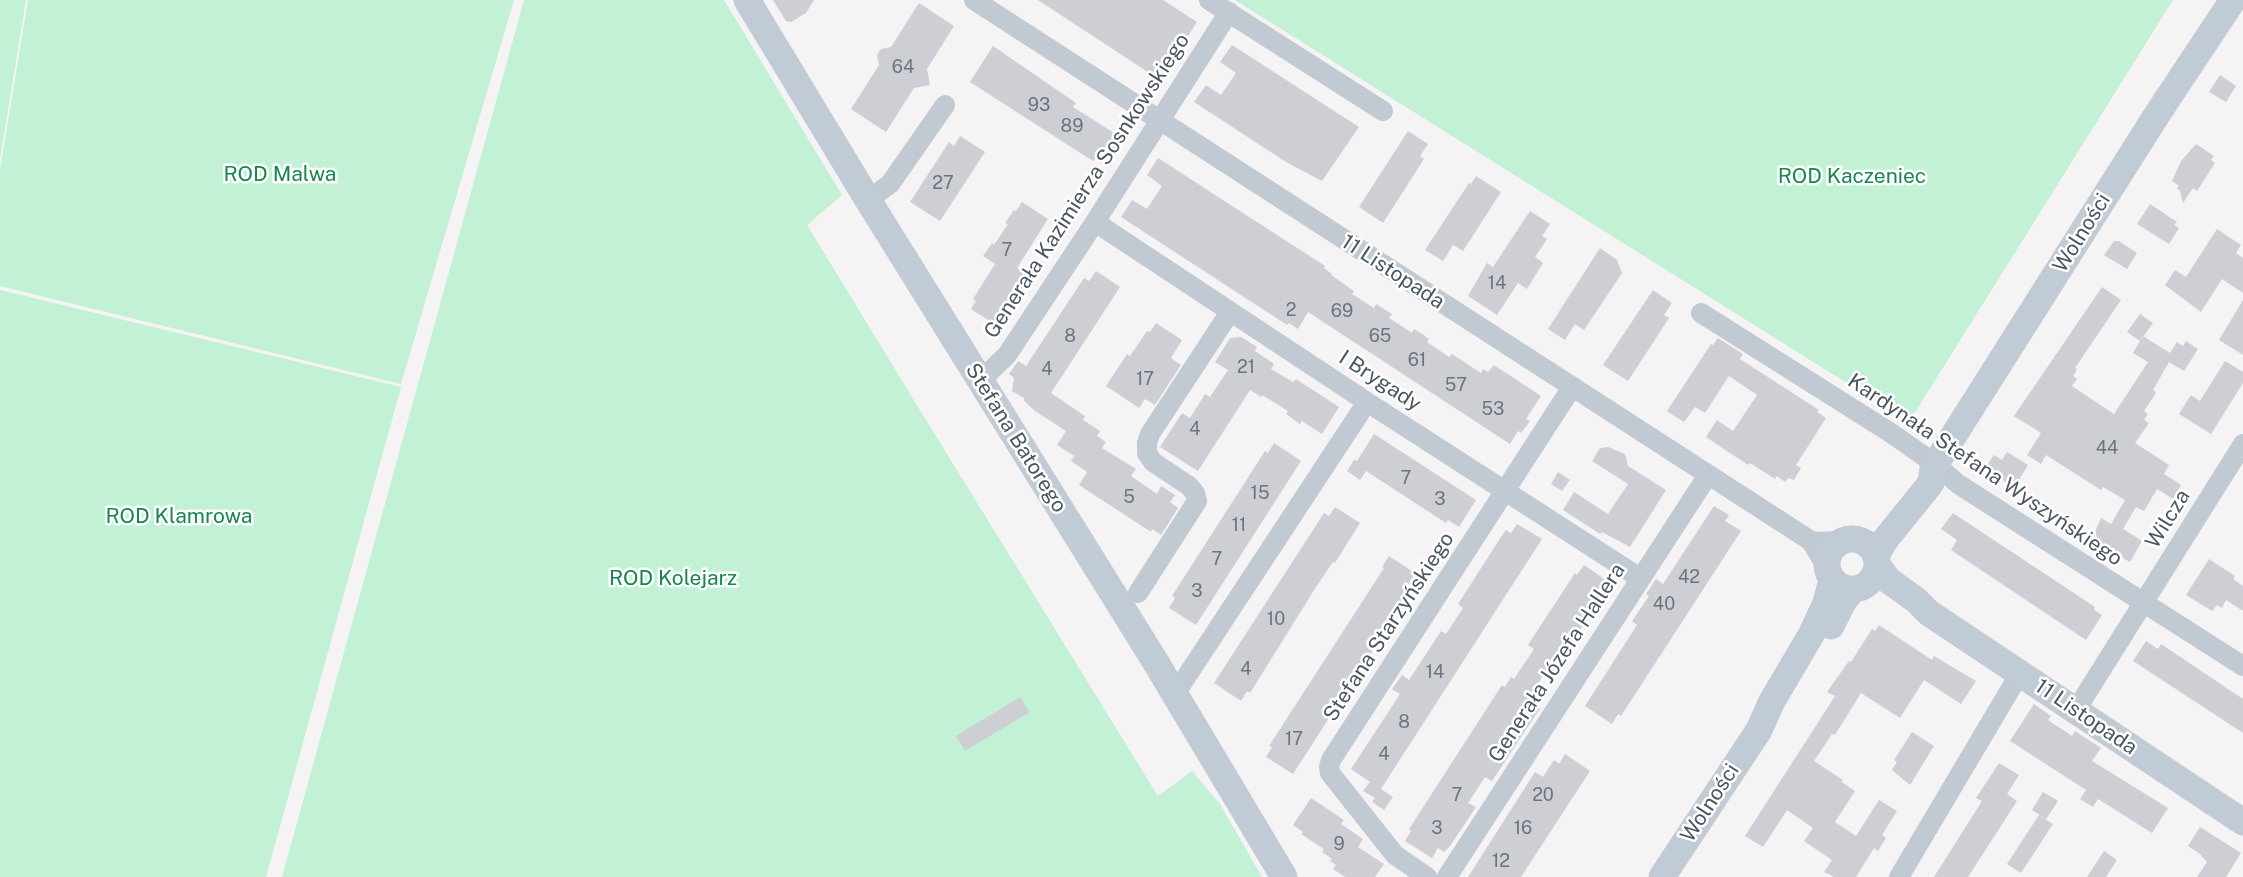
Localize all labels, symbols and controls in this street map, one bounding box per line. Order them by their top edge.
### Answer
street label: Generała Kazimierza Sosnkowskiego [979,29,1195,343]
house number: 64 [892,56,914,78]
house number: 93 [1028,94,1050,116]
house number: 89 [1061,115,1083,137]
park label: ROD Malwa [224,162,336,188]
park label: ROD Kaczeniec [1778,164,1926,190]
house number: 27 [932,172,954,194]
street label: Wolności [2048,189,2116,277]
street label: 11 Listopada [1337,229,1449,315]
house number: 7 [1002,239,1012,261]
house number: 14 [1488,272,1506,294]
house number: 2 [1286,299,1296,321]
house number: 69 [1331,300,1353,322]
house number: 8 [1064,325,1076,347]
house number: 65 [1369,325,1391,347]
street label: I Brygady [1334,345,1426,417]
house number: 61 [1408,349,1426,371]
house number: 21 [1237,356,1255,378]
house number: 4 [1041,358,1053,380]
street label: Stefana Batorego [960,359,1072,517]
house number: 17 [1136,368,1154,390]
street label: Kardynała Stefana Wyszyńskiego [1843,368,2127,572]
house number: 57 [1445,374,1467,396]
house number: 53 [1482,398,1504,420]
house number: 4 [1189,418,1201,440]
house number: 44 [2096,437,2118,459]
house number: 7 [1401,467,1411,489]
house number: 15 [1251,482,1269,504]
street label: Wilcza [2140,485,2196,553]
house number: 5 [1123,486,1135,508]
house number: 3 [1434,488,1446,510]
park label: ROD Klamrowa [106,504,252,530]
house number: 11 [1232,514,1246,536]
street label: Stefana Starzyńskiego [1318,528,1460,726]
house number: 7 [1212,548,1222,570]
street label: Generała Józefa Hallera [1483,559,1631,767]
park label: ROD Kolejarz [609,566,737,592]
house number: 42 [1678,566,1700,588]
house number: 3 [1191,580,1203,602]
house number: 40 [1653,593,1675,615]
house number: 10 [1267,608,1285,630]
house number: 4 [1240,658,1252,680]
house number: 14 [1426,661,1444,683]
street label: 11 Listopada [2030,674,2142,760]
house number: 8 [1398,711,1410,733]
house number: 17 [1285,728,1303,750]
house number: 4 [1378,743,1390,765]
street label: Wolności [1675,759,1745,847]
house number: 7 [1452,784,1462,806]
house number: 20 [1532,784,1554,806]
house number: 3 [1431,817,1443,839]
house number: 16 [1514,817,1532,839]
house number: 9 [1333,833,1345,855]
house number: 12 [1492,850,1510,872]

